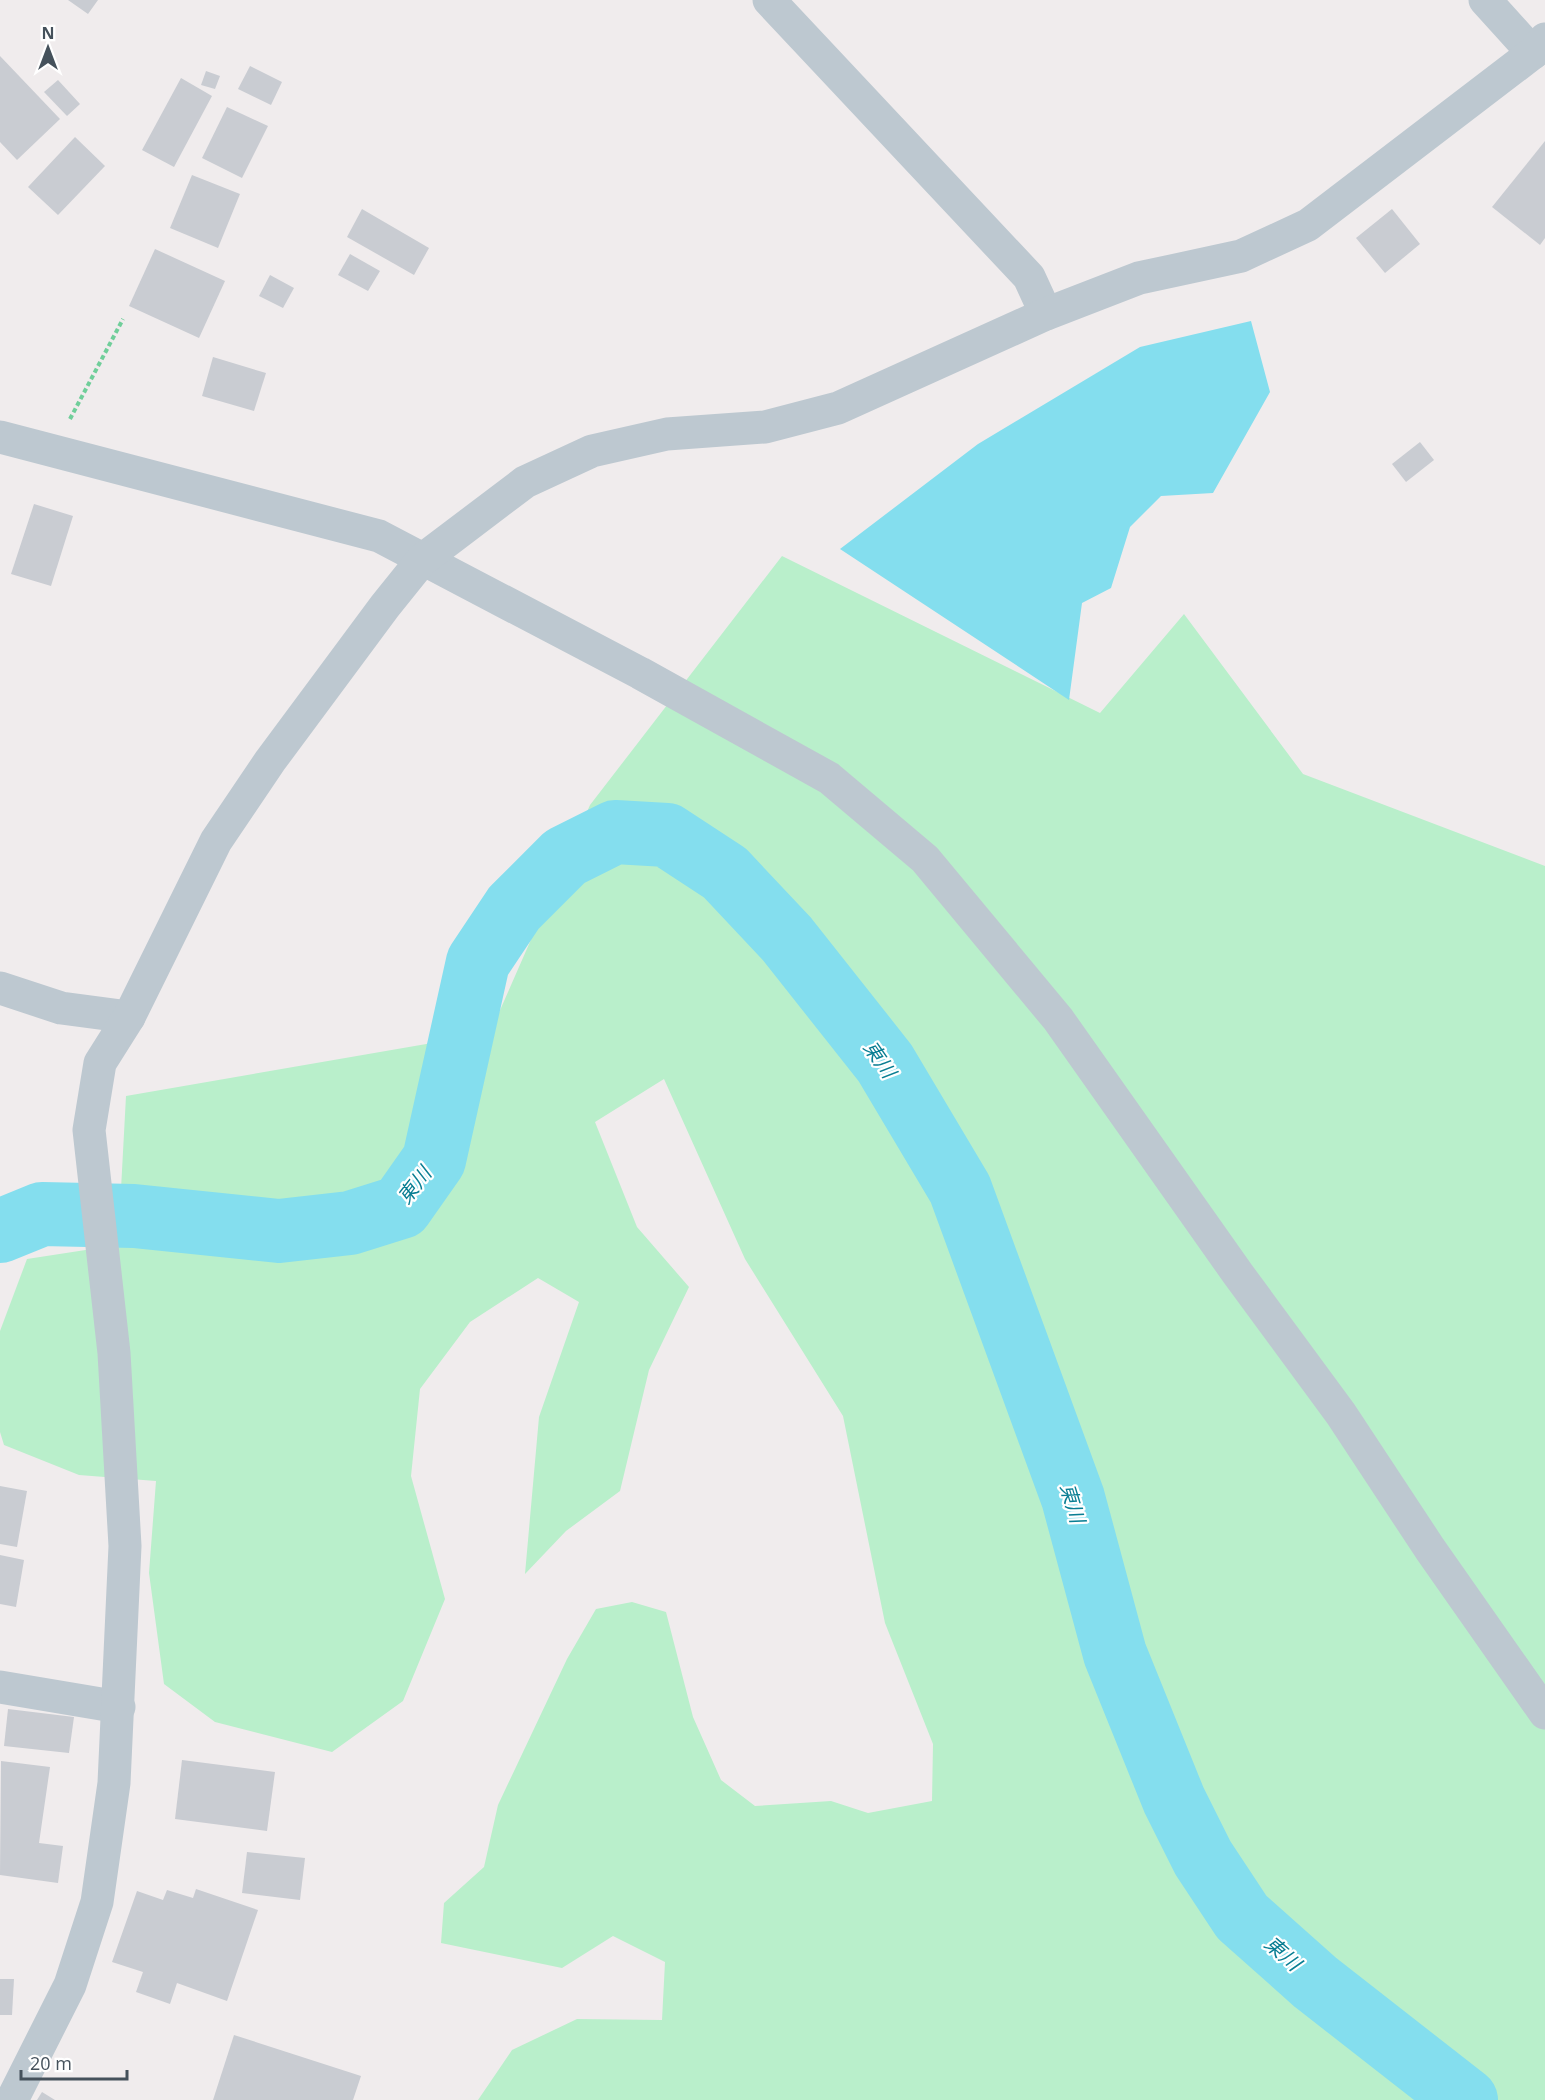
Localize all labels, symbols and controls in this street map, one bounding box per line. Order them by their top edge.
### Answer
north arrow [18,18,78,78]
text: N [41,22,55,44]
water label: 東川 [857,1035,904,1085]
water label: 東川 [391,1159,438,1209]
water label: 東川 [1054,1480,1092,1528]
water label: 東川 [1259,1930,1308,1978]
scale bar [21,2043,128,2081]
text: 20 m [30,2051,72,2075]

